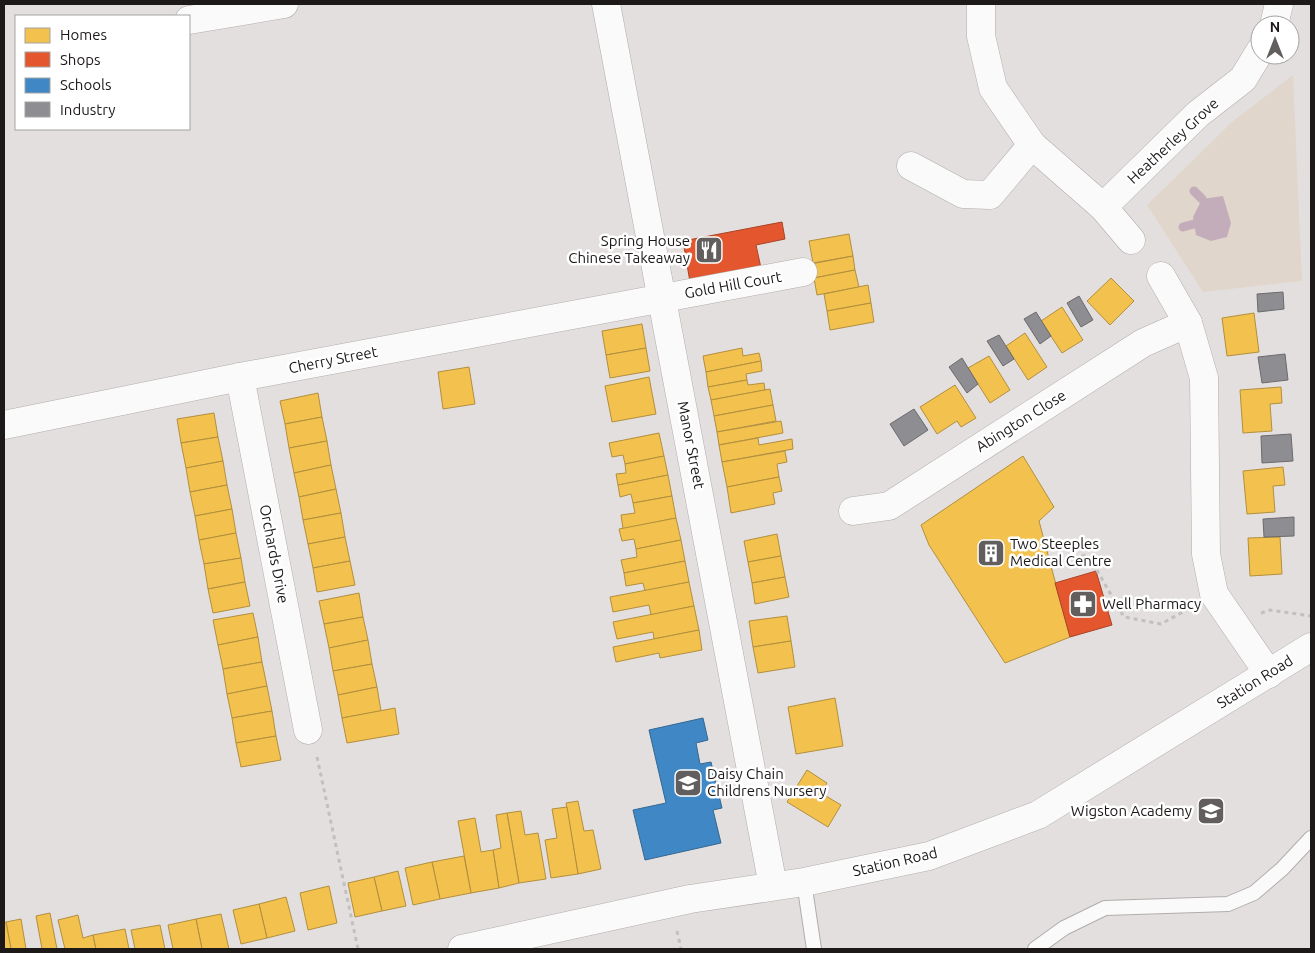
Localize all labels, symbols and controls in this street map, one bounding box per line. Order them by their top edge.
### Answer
legend [15,15,190,130]
north arrow [1250,15,1300,65]
text: N [1270,19,1280,35]
text: Homes [60,26,107,43]
text: Shops [60,51,101,68]
text: Schools [60,76,111,93]
street label: Heatherley Grove [1124,94,1221,187]
text: Industry [60,101,115,118]
place label: Spring House Chinese Takeaway [568,232,690,266]
restaurant icon: Spring House Chinese Takeaway [694,235,724,265]
street label: Gold Hill Court [683,268,783,301]
street label: Cherry Street [287,343,379,376]
street label: Abington Close [973,386,1069,455]
street label: Manor Street [675,400,708,490]
street label: Orchards Drive [257,503,292,605]
place label: Two Steeples Medical Centre [1010,535,1112,569]
building icon: Two Steeples Medical Centre [976,538,1006,568]
pharmacy icon: Well Pharmacy [1068,589,1098,619]
place label: Well Pharmacy [1102,595,1201,612]
street label: Station Road [1214,651,1296,712]
place label: Daisy Chain Childrens Nursery [707,765,827,799]
school or university icon: Daisy Chain Childrens Nursery [673,768,703,798]
school or university icon: Wigston Academy [1196,796,1226,826]
place label: Wigston Academy [1071,802,1192,819]
street label: Station Road [851,844,939,880]

